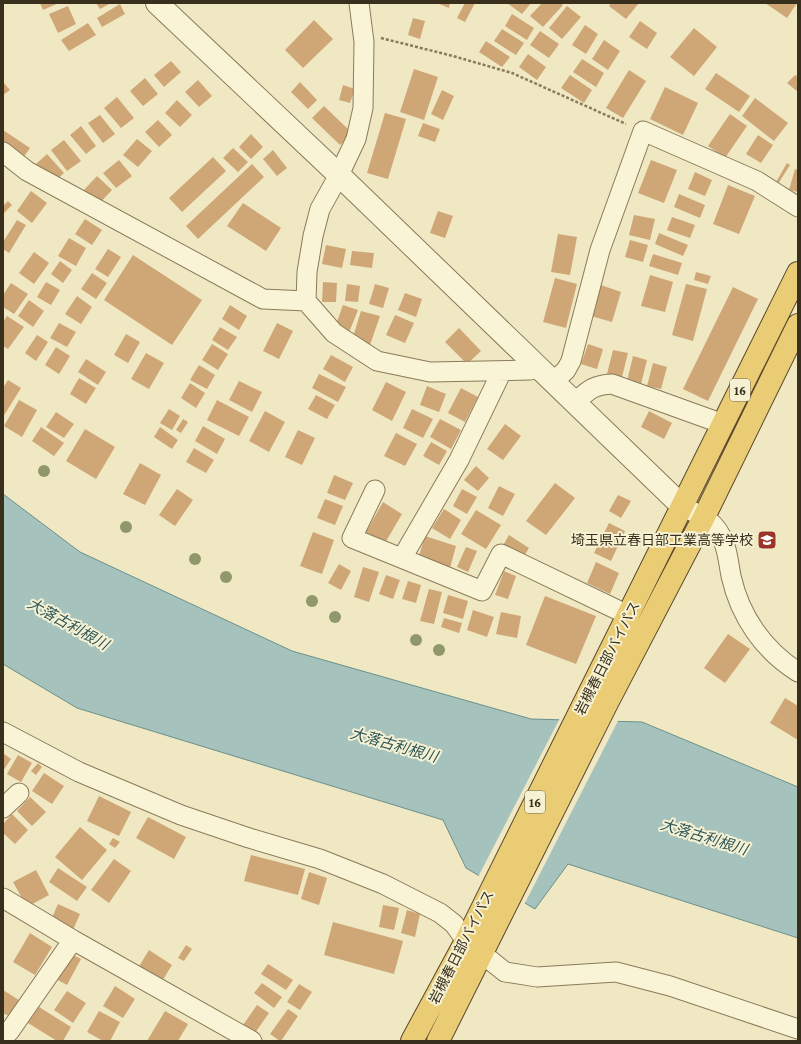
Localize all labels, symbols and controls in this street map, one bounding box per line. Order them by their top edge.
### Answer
road number: 16 [730,379,750,401]
school or university icon: 埼玉県立春日部工業高等学校 [756,529,778,551]
place label: 埼玉県立春日部工業高等学校 [571,532,753,548]
water label: 大落古利根川 [25,595,113,654]
street label: 岩槻春日部バイパス [571,598,643,718]
water label: 大落古利根川 [349,725,441,766]
road number: 16 [525,791,545,813]
water label: 大落古利根川 [659,816,751,858]
street label: 岩槻春日部バイパス [425,887,497,1007]

